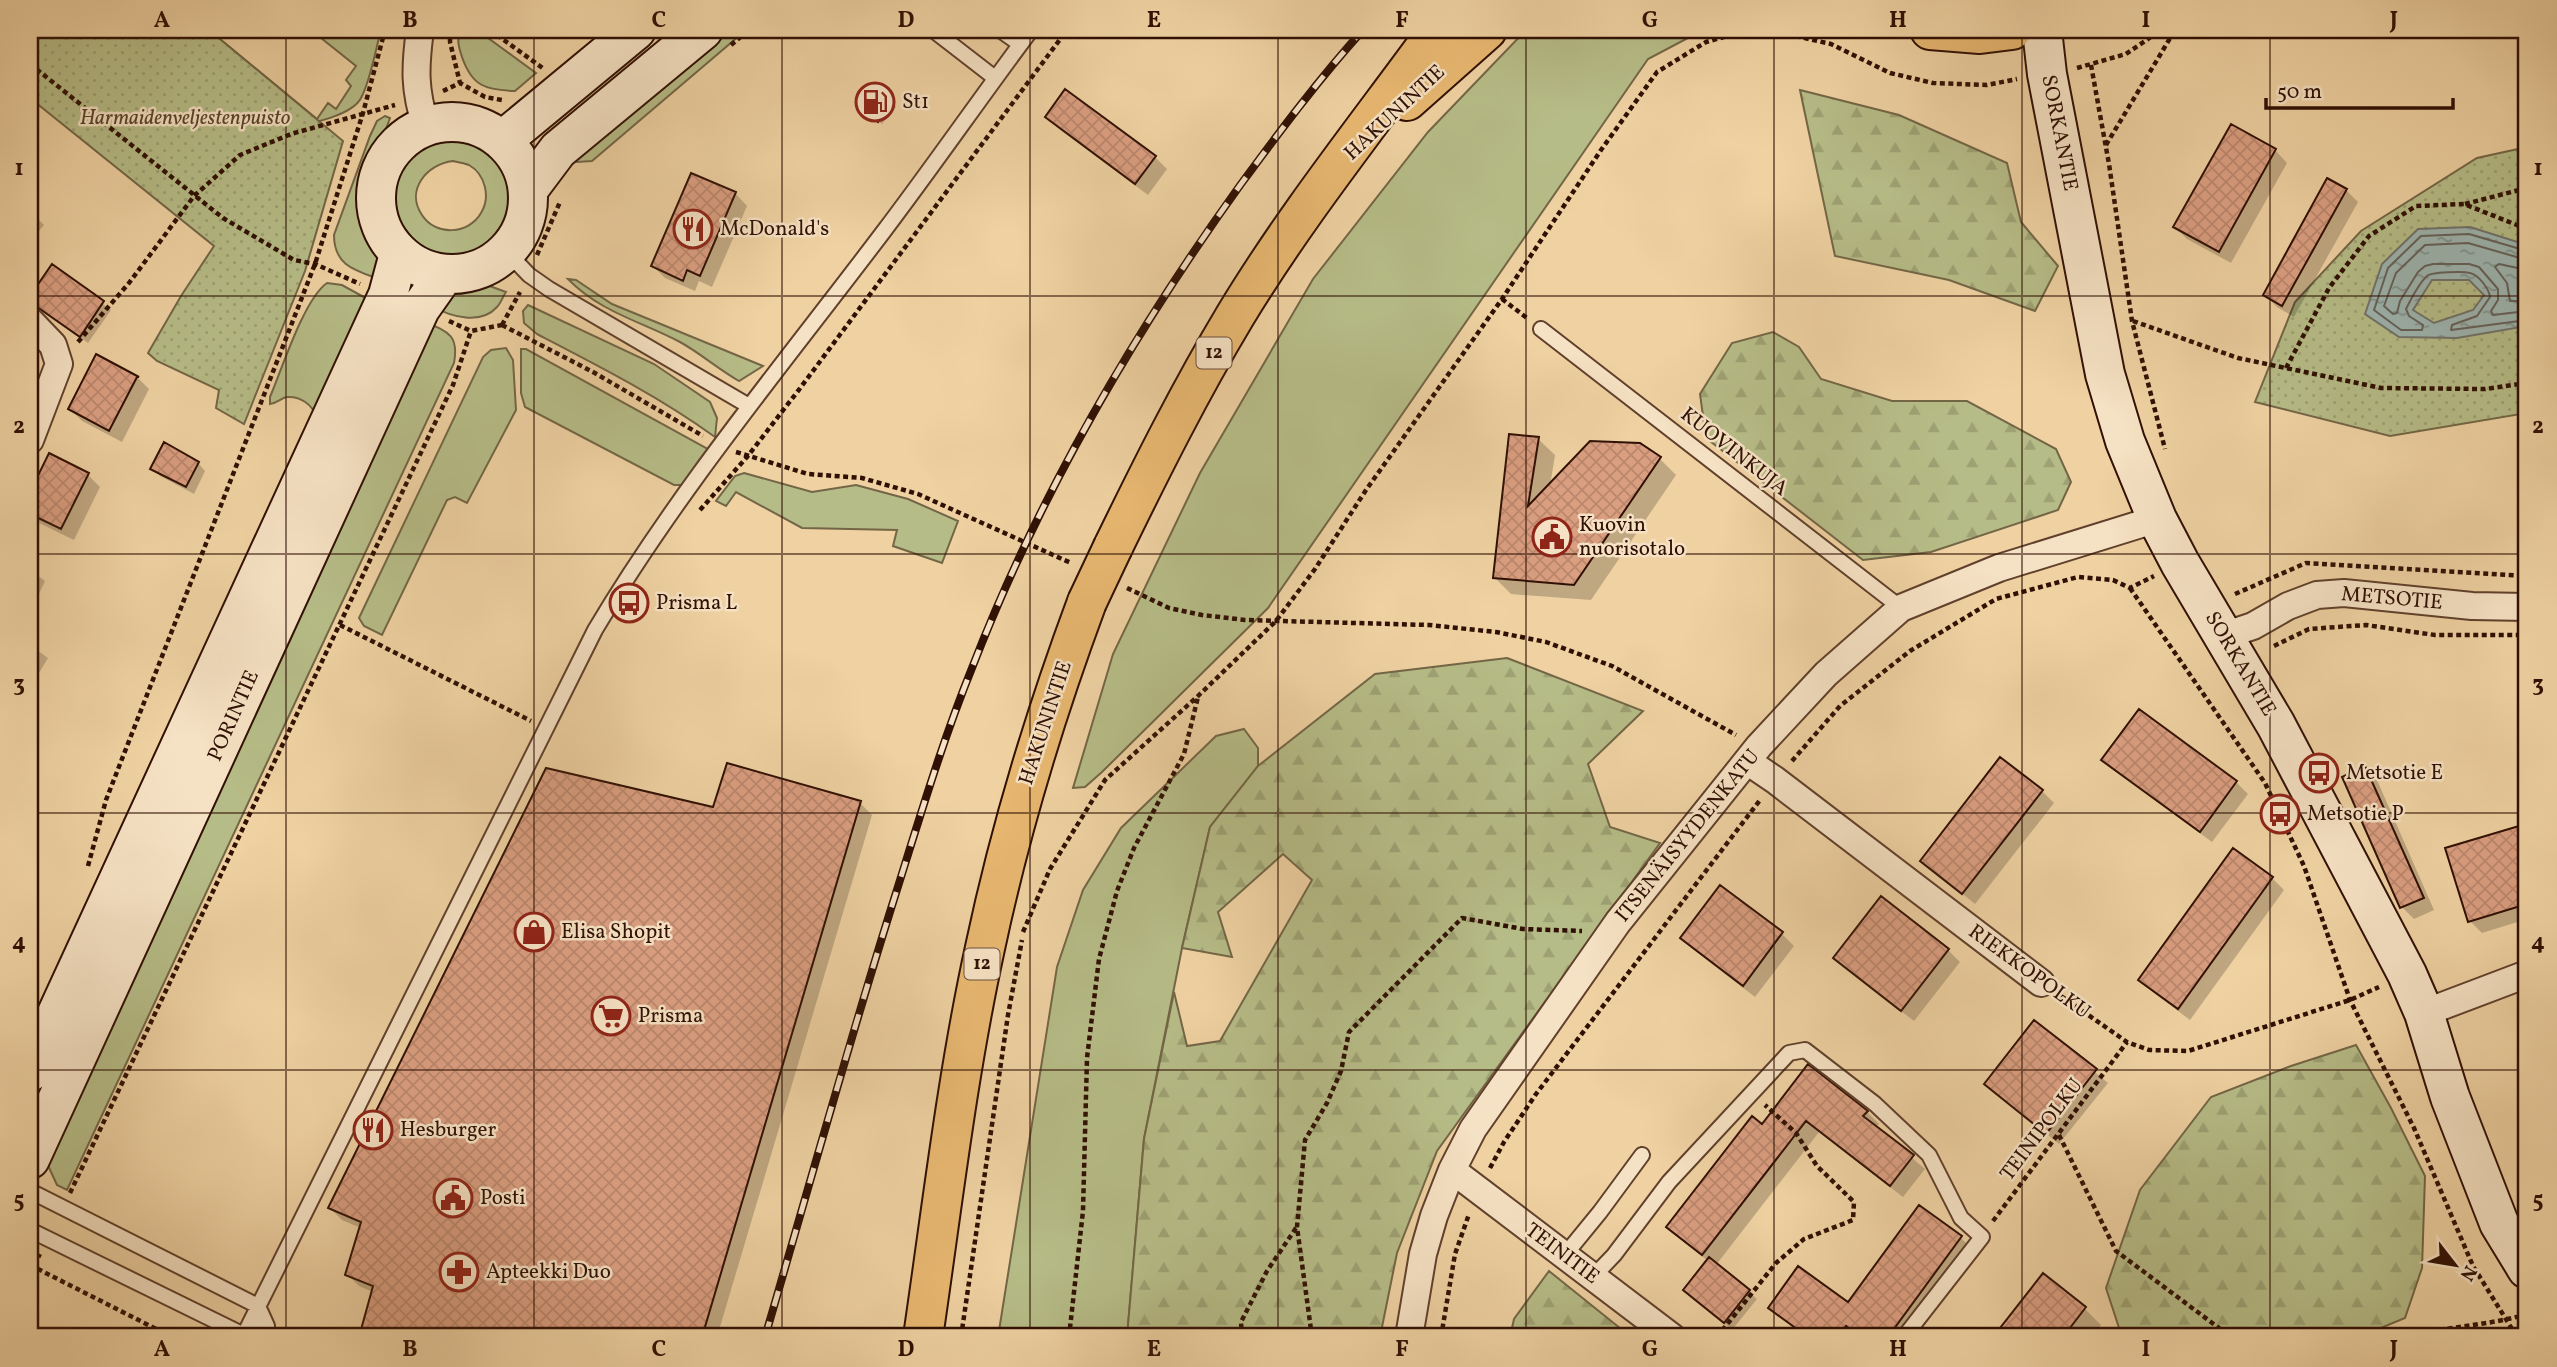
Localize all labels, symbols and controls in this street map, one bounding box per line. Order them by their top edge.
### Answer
text: A [154,5,170,37]
text: B [402,5,418,37]
text: C [652,5,666,37]
text: D [898,5,915,37]
text: E [1147,5,1161,37]
text: F [1395,5,1409,37]
text: G [1642,5,1658,37]
text: H [1889,5,1907,37]
text: I [2142,5,2150,37]
text: J [2389,5,2398,37]
street label: HAKUNINTIE [1338,58,1452,168]
scale bar [2266,66,2454,110]
street label: SORKANTIE [2034,72,2084,194]
text: 50 m [2277,78,2322,107]
fuel station icon: St1 [854,81,896,123]
place label: St1 [902,88,929,117]
park label: Harmaidenveljestenpuisto [80,104,291,133]
text: 1 [14,153,24,185]
text: 1 [2533,153,2543,185]
restaurant icon: McDonald's [672,208,714,250]
place label: McDonald's [720,215,829,244]
road number: 12 [1196,338,1232,368]
street label: KUOVINKUJA [1674,401,1794,503]
text: 2 [13,411,25,443]
text: 2 [2532,411,2544,443]
place label: Kuovin nuorisotalo [1579,511,1685,564]
public building icon: Kuovin nuorisotalo [1531,516,1573,558]
street label: METSOTIE [2340,580,2444,618]
bus stop icon: Prisma L [608,582,650,624]
place label: Prisma L [656,589,738,618]
street label: SORKANTIE [2197,606,2283,722]
street label: HAKUNINTIE [1012,657,1080,789]
street label: PORINTIE [201,666,267,766]
text: 3 [13,669,25,701]
text: 3 [2532,669,2544,701]
street label: ITSENÄISYYDENKATU [1609,743,1767,929]
bus stop icon: Metsotie E [2298,752,2340,794]
place label: Metsotie E [2346,759,2443,788]
bus stop icon: Metsotie P [2259,793,2301,835]
place label: Metsotie P [2307,800,2404,829]
shop icon: Elisa Shopit [513,911,555,953]
place label: Elisa Shopit [561,918,671,947]
street label: RIEKKOPOLKU [1962,918,2096,1026]
text: 4 [12,927,26,959]
text: 4 [2531,927,2545,959]
road number: 12 [964,948,1000,980]
supermarket icon: Prisma [590,995,632,1037]
place label: Prisma [638,1002,703,1031]
street label: TEINIPOLKU [1994,1073,2090,1187]
restaurant icon: Hesburger [352,1109,394,1151]
place label: Hesburger [400,1116,497,1145]
public building icon: Posti [432,1177,474,1219]
place label: Posti [480,1184,526,1213]
text: 5 [13,1185,25,1217]
text: 5 [2532,1185,2544,1217]
street label: TEINITIE [1519,1217,1605,1291]
north arrow [2420,1230,2490,1300]
pharmacy icon: Apteekki Duo [438,1251,480,1293]
place label: Apteekki Duo [486,1258,611,1287]
text: N [2453,1260,2483,1286]
text: A [154,1334,170,1366]
text: B [402,1334,418,1366]
text: C [652,1334,666,1366]
text: D [898,1334,915,1366]
text: E [1147,1334,1161,1366]
text: F [1395,1334,1409,1366]
text: G [1642,1334,1658,1366]
text: H [1889,1334,1907,1366]
text: I [2142,1334,2150,1366]
text: J [2389,1334,2398,1366]

